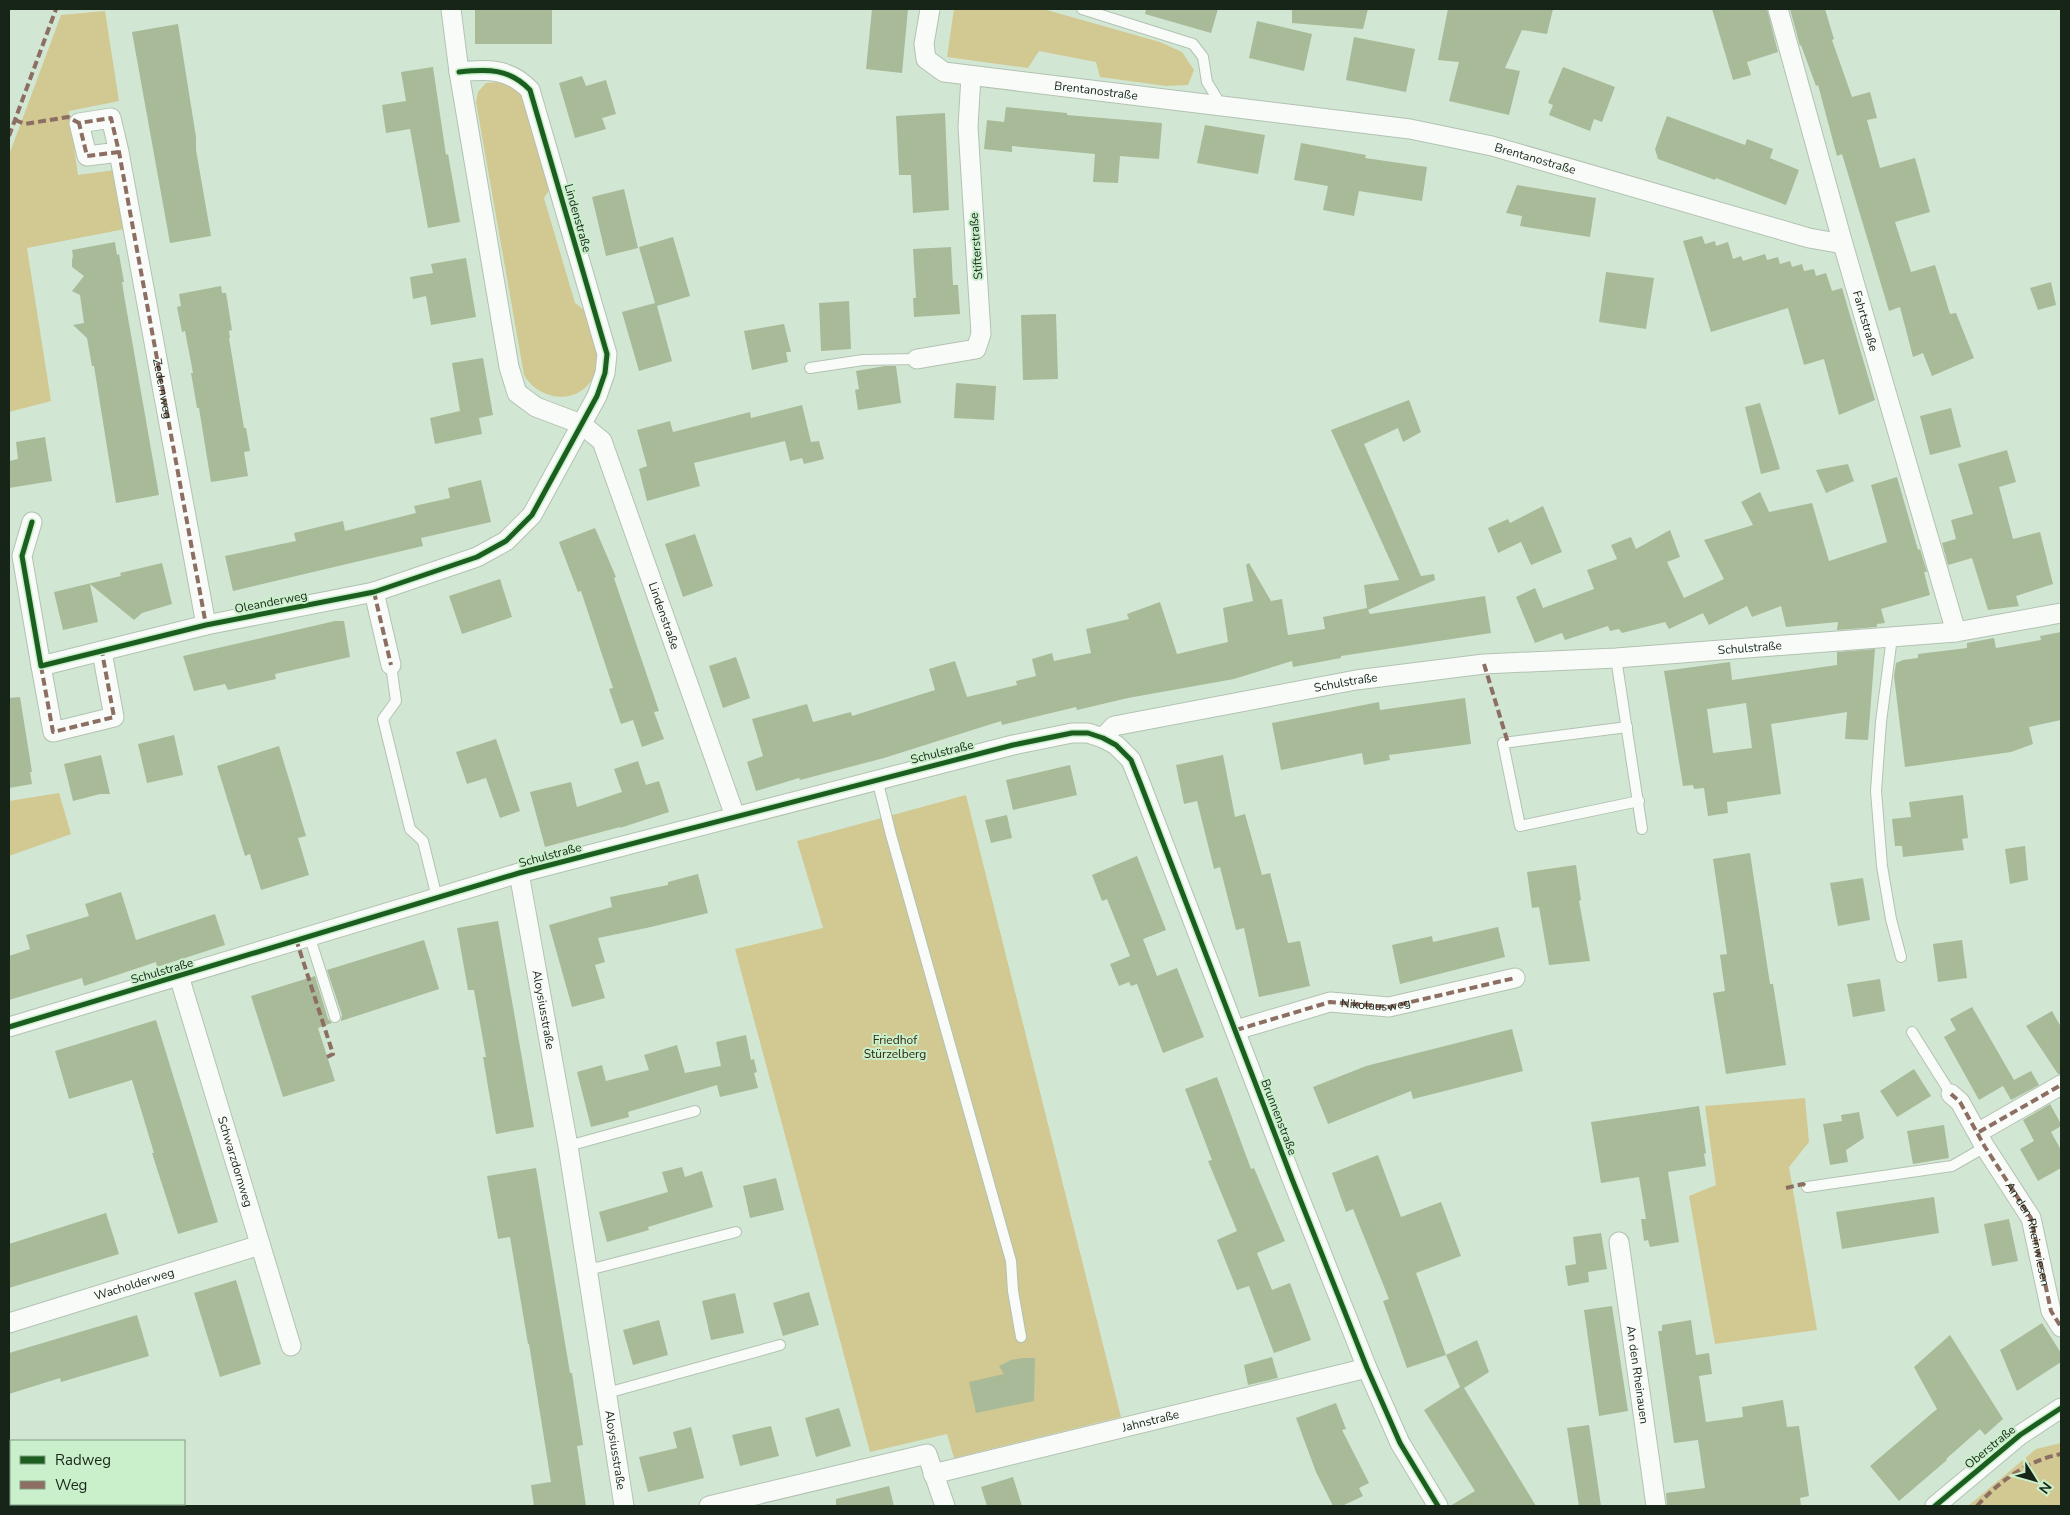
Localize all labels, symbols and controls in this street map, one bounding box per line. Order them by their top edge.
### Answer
street label: Brentanostraße [1053,78,1139,104]
street label: Brentanostraße [1493,139,1578,178]
street label: Lindenstraße [561,182,595,254]
street label: Stifterstraße [966,212,986,280]
street label: Fahrtstraße [1849,289,1882,353]
street label: Zedernweg [149,357,176,420]
street label: Lindenstraße [645,580,683,652]
street label: Oleanderweg [233,587,309,617]
street label: Schulstraße [1717,637,1783,658]
street label: Schulstraße [1312,669,1378,696]
street label: Schulstraße [909,736,975,768]
street label: Schulstraße [517,839,583,871]
street label: Schulstraße [129,954,195,988]
street label: Aloysiusstraße [529,969,559,1051]
street label: Nikolausweg [1340,994,1412,1015]
park label: Friedhof Stürzelberg [864,1032,926,1062]
street label: Brunnenstraße [1257,1077,1301,1157]
street label: Schwarzdornweg [214,1114,256,1209]
street label: An den Rheinwiesen [2002,1179,2053,1288]
street label: Wacholderweg [92,1264,176,1304]
street label: An den Rheinauen [1623,1324,1652,1425]
street label: Jahnstraße [1119,1406,1181,1436]
street label: Aloysiusstraße [601,1409,629,1491]
street label: Oberstraße [1961,1422,2019,1472]
legend [10,1440,185,1505]
text: Radweg [55,1450,111,1470]
north arrow [2010,1455,2060,1505]
text: Weg [55,1475,87,1495]
text: N [2034,1478,2056,1497]

